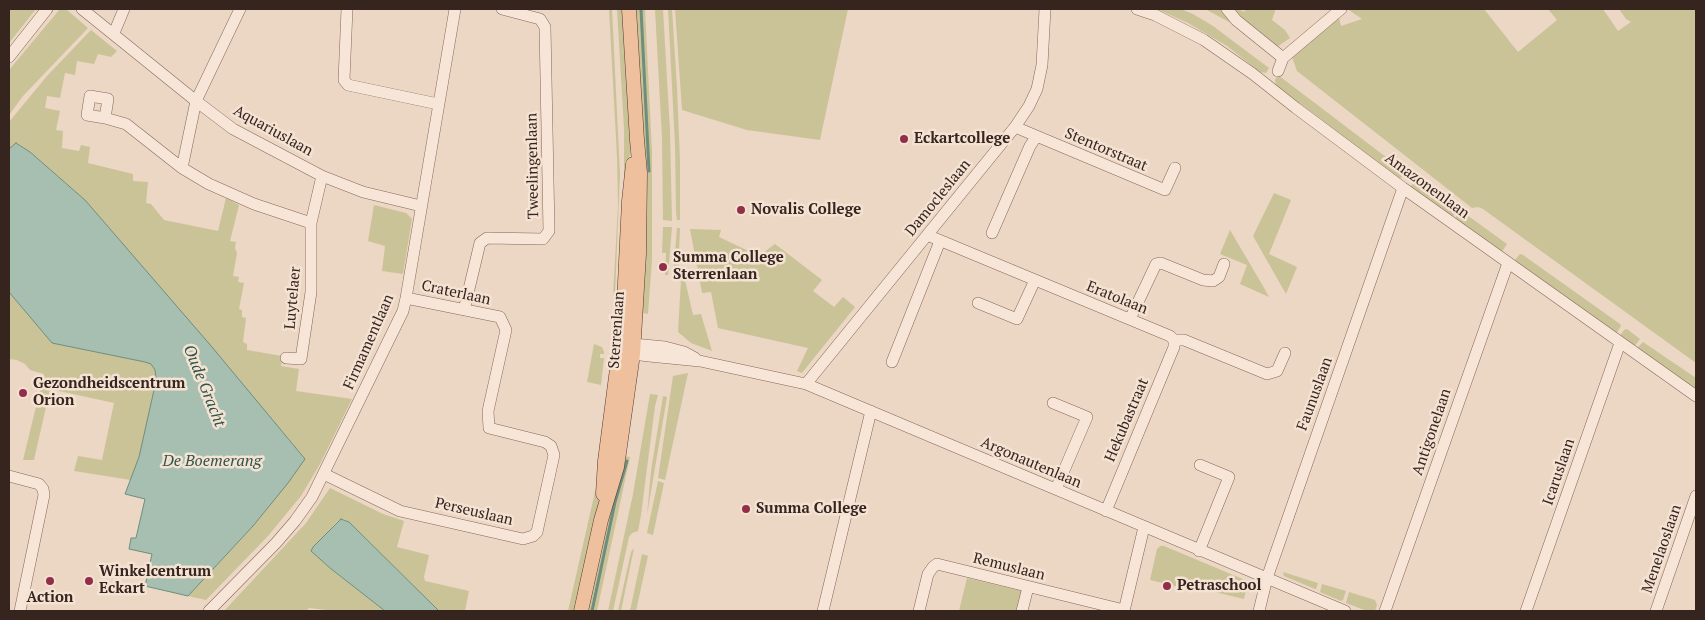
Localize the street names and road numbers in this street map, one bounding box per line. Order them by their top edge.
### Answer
street label: Aquariuslaan [230,102,316,160]
street label: Tweelingenlaan [523,113,543,219]
street label: Stentorstraat [1062,124,1150,176]
street label: Amazonenlaan [1381,149,1473,223]
street label: Damocleslaan [902,156,974,240]
street label: Luytelaer [281,266,305,330]
street label: Craterlaan [420,277,492,309]
street label: Eratolaan [1084,278,1150,318]
street label: Sterrenlaan [605,291,629,369]
street label: Firmamentlaan [340,292,398,392]
street label: Faunuslaan [1293,355,1337,433]
street label: Hekubastraat [1101,375,1153,465]
street label: Antigonelaan [1409,386,1455,478]
street label: Argonautenlaan [978,434,1084,492]
street label: Icaruslaan [1539,436,1579,508]
street label: Perseuslaan [433,494,515,530]
street label: Menelaoslaan [1638,502,1686,596]
street label: Remuslaan [971,549,1047,585]

